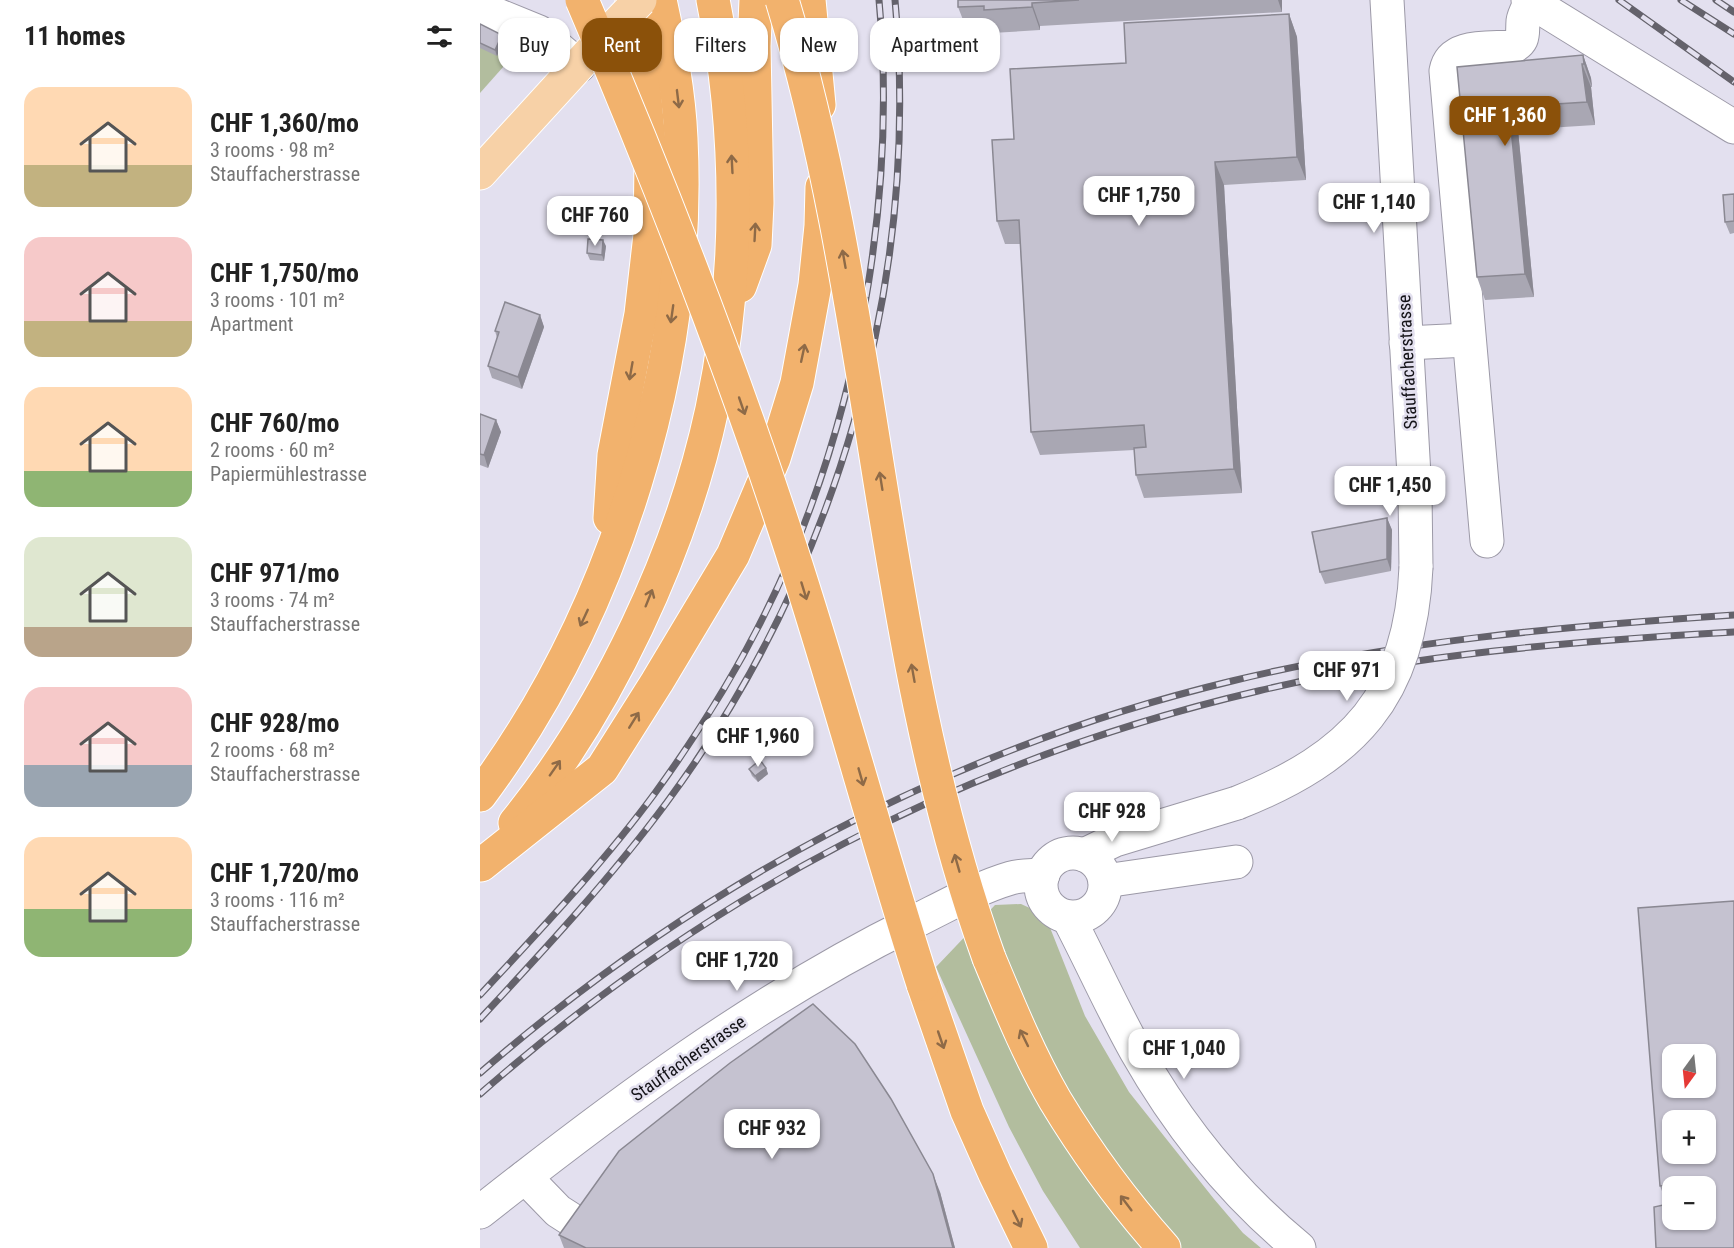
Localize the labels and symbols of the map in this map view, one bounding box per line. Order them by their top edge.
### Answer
one-way arrow [673,88,684,108]
pin: CHF 1,360 [1436,96,1574,147]
one-way arrow [727,154,738,174]
pin: CHF 1,750 [1070,176,1208,227]
pin: CHF 1,140 [1305,183,1443,234]
pin: CHF 760 [540,196,650,247]
one-way arrow [750,222,761,242]
one-way arrow [838,249,849,269]
street label: Stauffacherstrasse [1393,294,1421,430]
one-way arrow [667,304,678,324]
one-way arrow [798,344,809,364]
one-way arrow [625,360,636,380]
one-way arrow [738,396,749,415]
pin: CHF 1,450 [1321,466,1459,517]
one-way arrow [875,472,886,491]
one-way arrow [799,581,810,600]
one-way arrow [644,589,655,608]
one-way arrow [578,609,589,627]
pin: CHF 971 [1292,651,1402,702]
one-way arrow [907,664,918,684]
one-way arrow [628,712,640,729]
pin: CHF 1,960 [689,717,827,768]
one-way arrow [549,761,561,777]
one-way arrow [855,768,867,787]
pin: CHF 928 [1057,792,1167,843]
one-way arrow [951,854,962,873]
pin: CHF 1,720 [668,941,806,992]
street label: Stauffacherstrasse [627,1011,749,1105]
one-way arrow [1017,1029,1029,1047]
pin: CHF 1,040 [1115,1029,1253,1080]
one-way arrow [936,1030,947,1049]
north arrow [1662,1044,1716,1098]
pin: CHF 932 [717,1109,827,1160]
one-way arrow [1120,1196,1133,1212]
one-way arrow [1011,1210,1023,1228]

